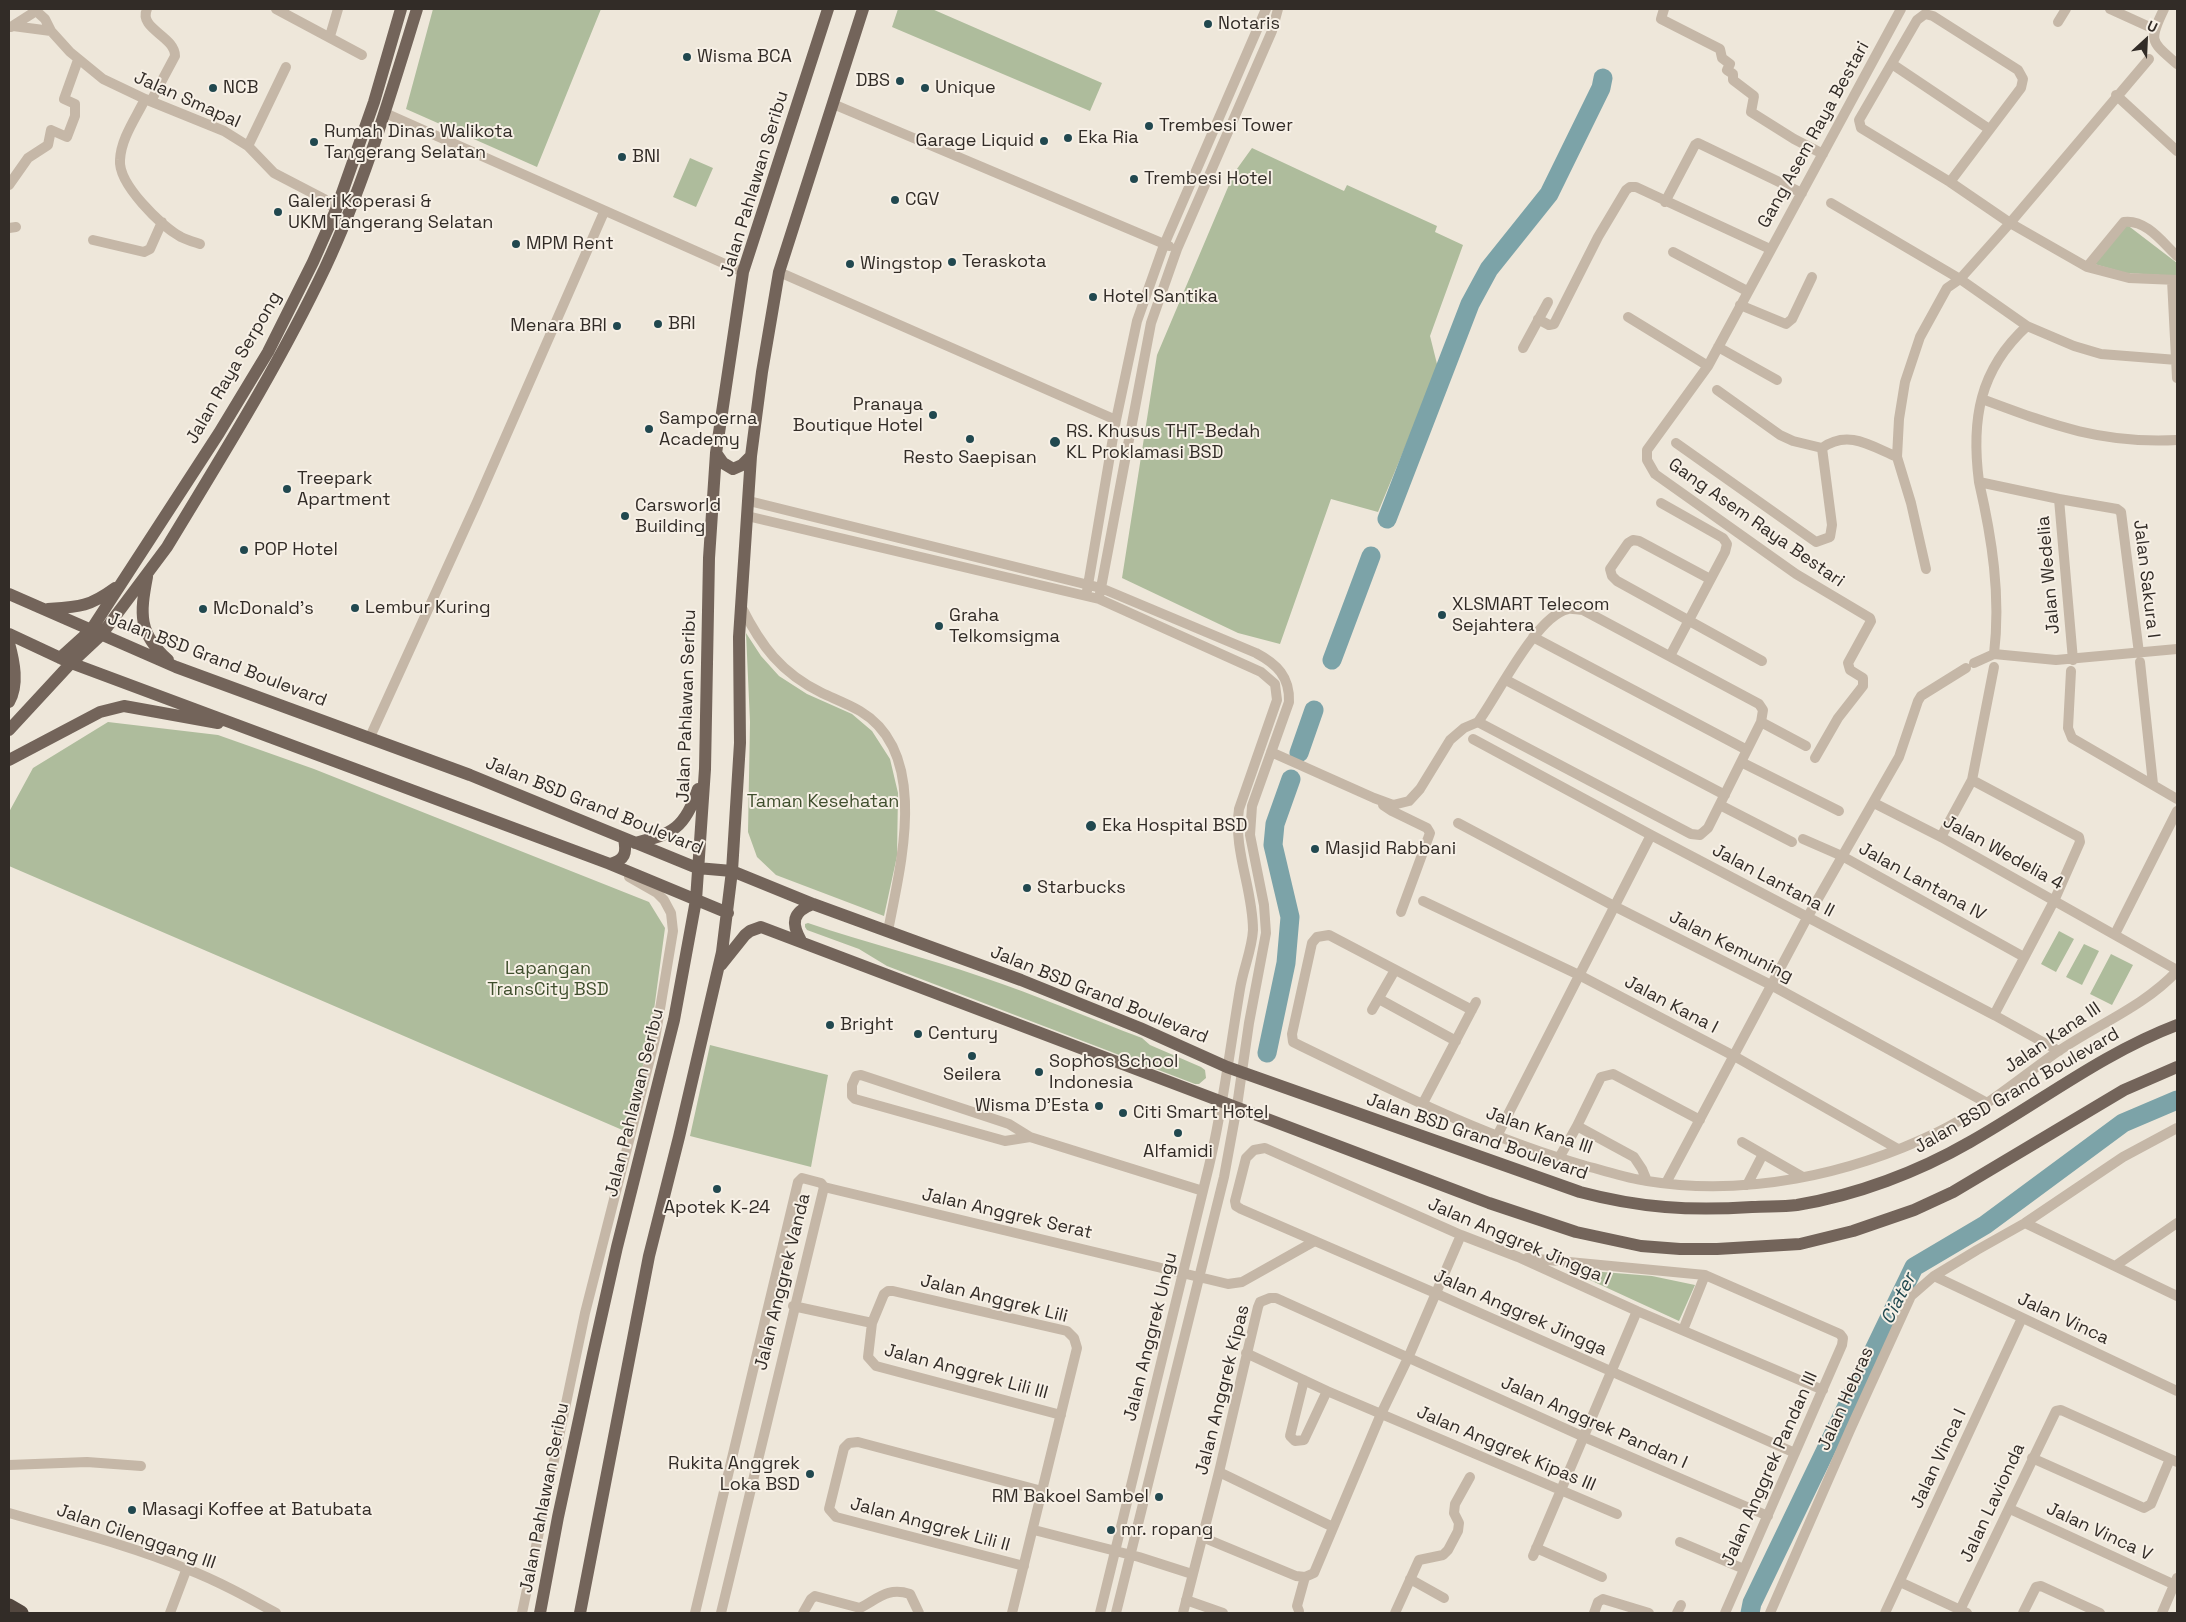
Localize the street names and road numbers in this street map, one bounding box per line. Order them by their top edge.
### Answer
street label: Gang Asem Raya Bestari [1754,38,1874,232]
street label: Jalan Smapal [130,67,244,133]
street label: Jalan Pahlawan Seribu [716,88,794,280]
street label: Jalan Raya Serpong [182,288,286,448]
street label: Gang Asem Raya Bestari [1664,454,1848,592]
street label: Jalan Wedelia [2033,515,2065,635]
street label: Jalan Sakura I [2128,519,2164,639]
street label: Jalan BSD Grand Boulevard [104,608,330,712]
street label: Jalan Pahlawan Seribu [673,609,701,803]
street label: Jalan BSD Grand Boulevard [482,752,706,860]
street label: Jalan Wedelia 4 [1939,811,2067,895]
street label: Jalan Lantana IV [1855,838,1989,926]
street label: Jalan Lantana II [1708,840,1838,922]
street label: Jalan Kemuning [1665,906,1797,988]
street label: Jalan BSD Grand Boulevard [987,941,1211,1049]
street label: Jalan Kana I [1621,971,1721,1039]
street label: Jalan Kana III [2001,998,2105,1078]
street label: Jalan Pahlawan Seribu [601,1007,669,1199]
street label: Jalan BSD Grand Boulevard [1911,1023,2123,1159]
street label: Jalan BSD Grand Boulevard [1363,1089,1591,1185]
street label: Jalan Kana III [1483,1103,1595,1159]
street label: Jalan Anggrek Serat [920,1184,1094,1244]
street label: Jalan Anggrek Vanda [751,1191,815,1373]
street label: Jalan Anggrek Jingga I [1424,1194,1614,1290]
street label: Jalan Anggrek Ungu [1120,1250,1182,1424]
street label: Jalan Anggrek Jingga [1430,1265,1610,1361]
street label: Jalan Anggrek Lili [918,1270,1070,1328]
street label: Jalan Vinca [2014,1288,2112,1350]
street label: Jalan Anggrek Kipas [1191,1303,1255,1477]
street label: Jalan Anggrek Lili III [882,1340,1050,1404]
street label: Jalan Hebras [1813,1344,1879,1454]
street label: Jalan Anggrek Pandan III [1717,1368,1823,1570]
street label: Jalan Anggrek Pandan I [1497,1372,1691,1474]
street label: Jalan Pahlawan Seribu [516,1401,574,1595]
street label: Jalan Anggrek Kipas III [1413,1401,1599,1497]
street label: Jalan Vinca I [1906,1406,1972,1512]
street label: Jalan Lavionda [1956,1440,2030,1566]
street label: Jalan Anggrek Lili II [848,1493,1012,1557]
street label: Jalan Vinca V [2043,1498,2155,1566]
street label: Jalan Cilenggang III [54,1500,218,1574]

